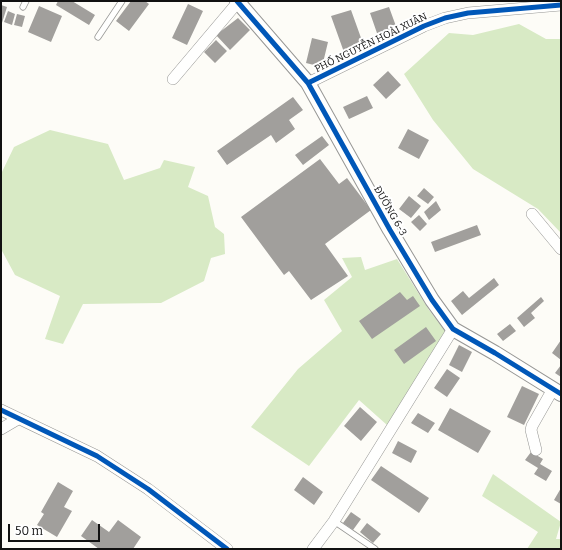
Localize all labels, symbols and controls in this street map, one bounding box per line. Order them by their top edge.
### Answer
street label: PHỐ NGUYỄN HOÀI XUÂN [313,11,429,75]
street label: ĐƯỜNG 6-3 [371,184,409,238]
scale bar [10,516,102,542]
text: 50 m [15,524,43,538]

